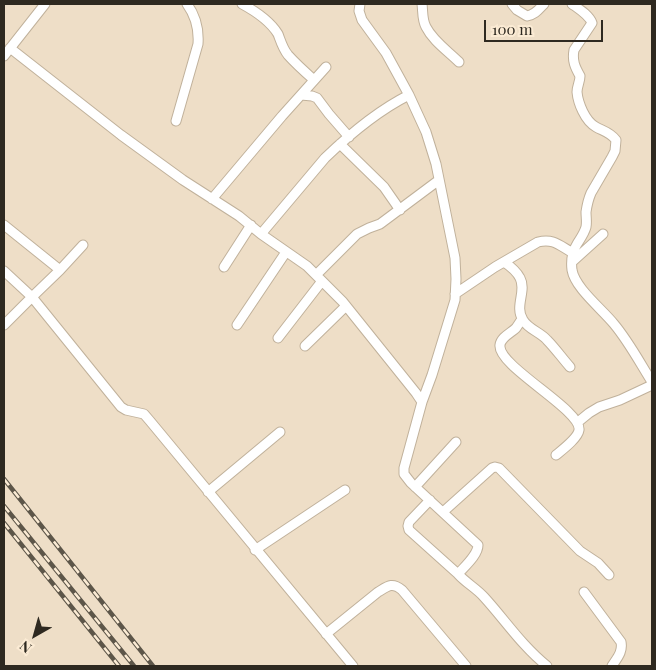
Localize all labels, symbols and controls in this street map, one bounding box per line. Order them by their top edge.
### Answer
scale bar [486,10,605,42]
text: 100 m [492,19,533,39]
north arrow [10,610,60,660]
text: N [16,637,35,658]

